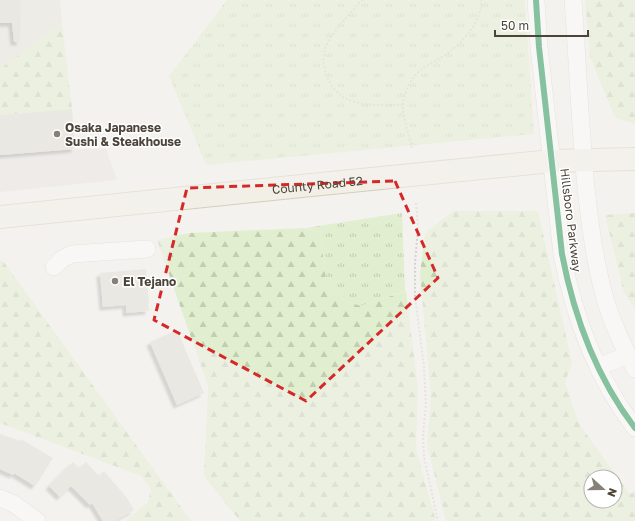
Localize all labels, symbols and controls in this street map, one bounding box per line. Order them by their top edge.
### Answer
scale bar [495,12,588,38]
text: 50 m [501,18,529,33]
place label: Osaka Japanese Sushi & Steakhouse [65,120,181,149]
marker: Osaka Japanese Sushi & Steakhouse [52,129,62,139]
street label: Hillsboro Parkway [557,167,585,273]
street label: County Road 52 [271,172,363,196]
place label: El Tejano [123,274,176,289]
marker: El Tejano [110,276,120,286]
north arrow [583,469,623,509]
text: N [605,487,620,499]

